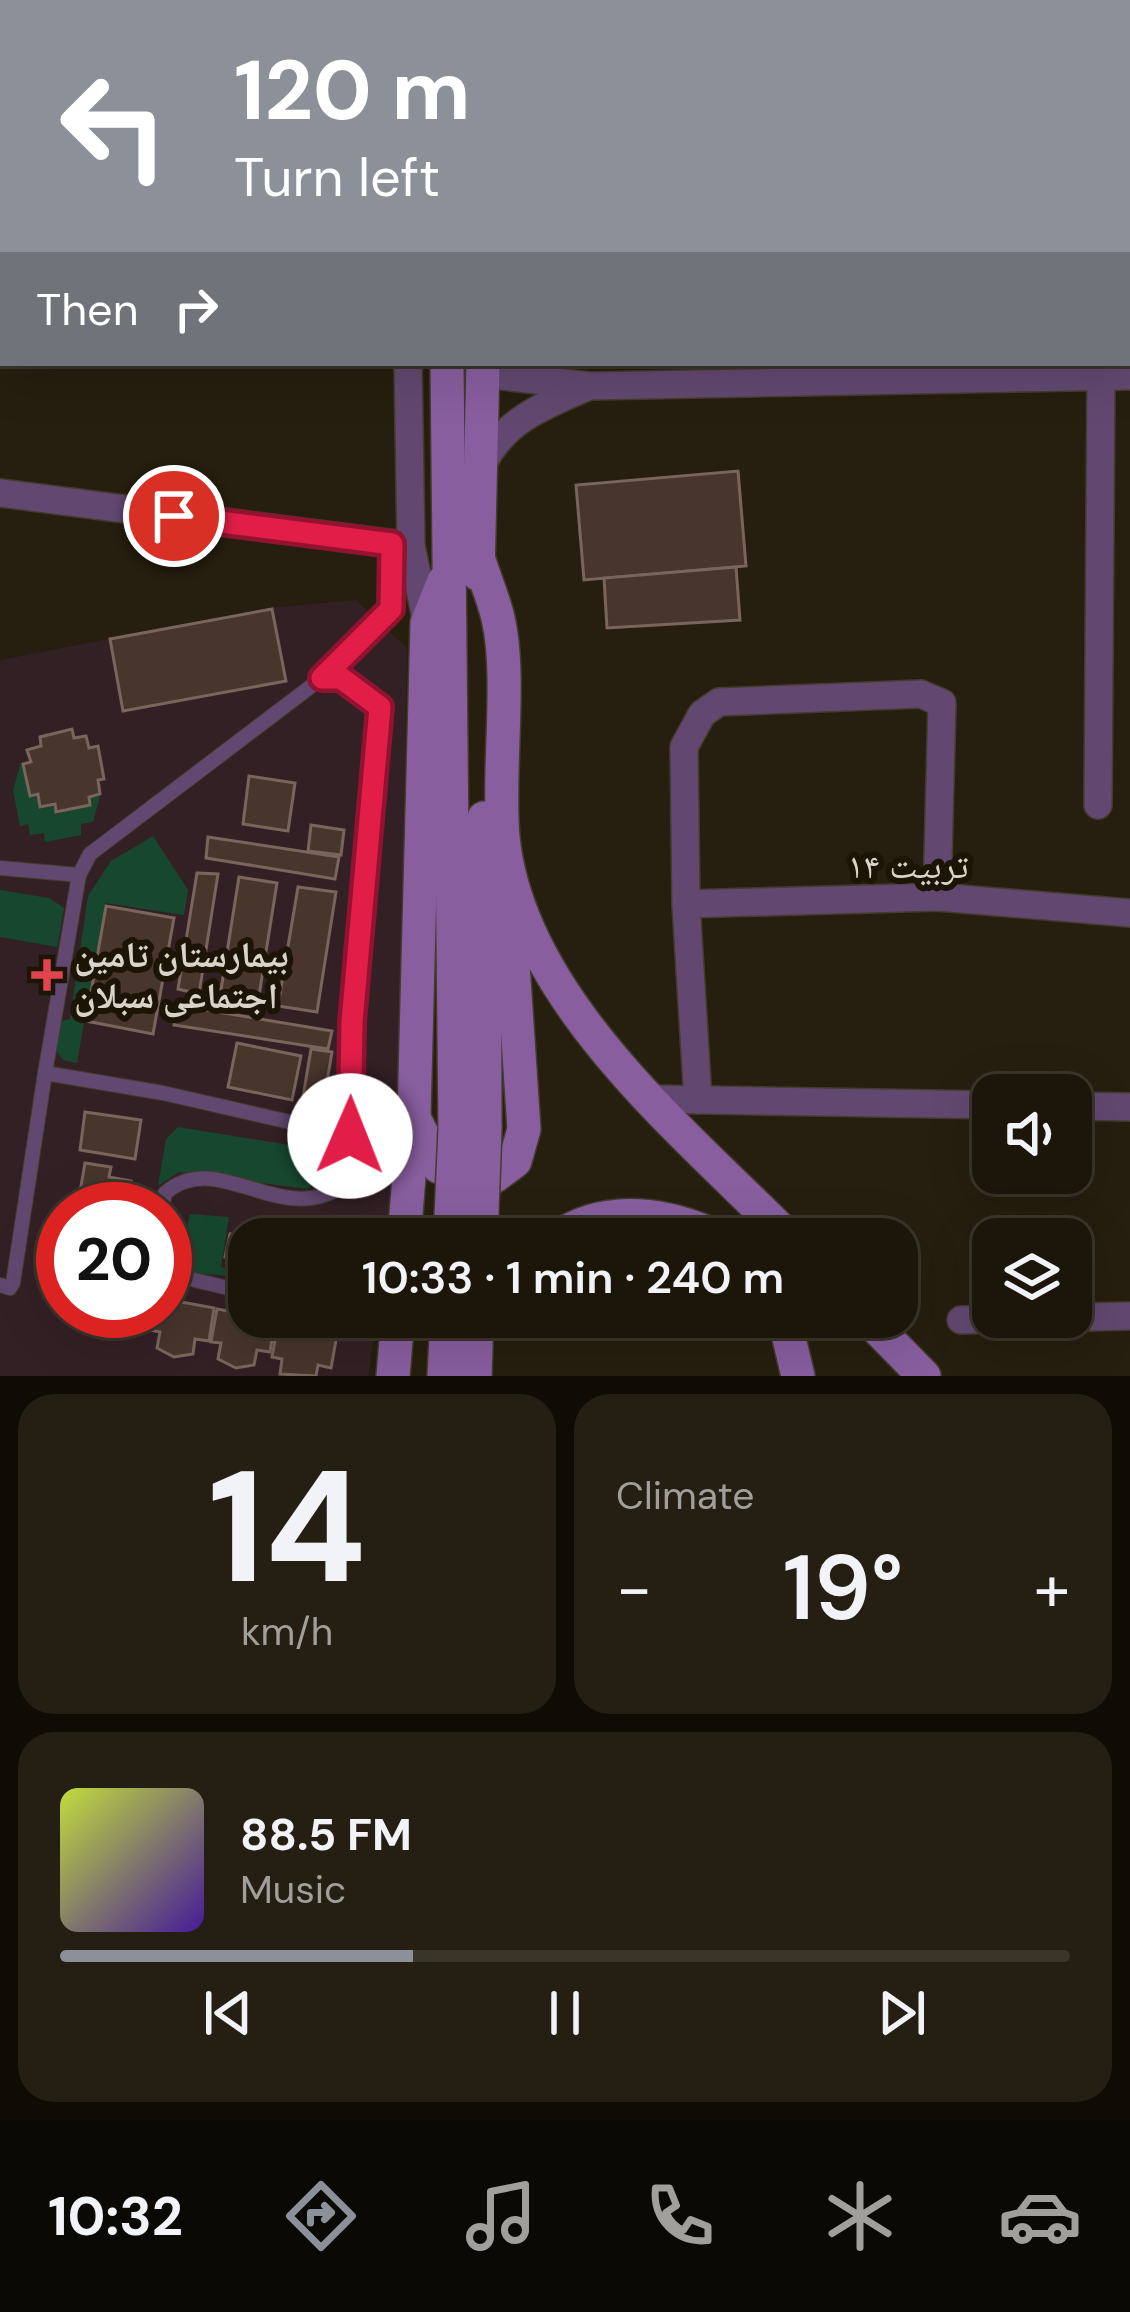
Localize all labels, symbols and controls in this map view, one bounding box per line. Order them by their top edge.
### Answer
text: 120 m [234,36,471,145]
icon: left [36,48,192,204]
text: Turn left [234,142,440,213]
icon: right [163,276,229,342]
text: Then [36,280,139,339]
pin [123,465,225,567]
icon: arrive [141,483,207,549]
street label: تربیت ۱۴ [847,842,969,889]
place label: بیمارستان تامین اجتماعی سبلان [74,931,289,1019]
marker: بیمارستان تامین اجتماعی سبلان [31,959,63,991]
position arrow [287,1073,413,1199]
map controls [972,1074,1092,1338]
button: sound [972,1074,1092,1194]
speed limit sign: 20 [36,1182,192,1338]
button: layers [972,1218,1092,1338]
text: 10:33 · 1 min · 240 m [362,1248,784,1307]
text: 14 [208,1426,366,1629]
text: Climate [616,1470,754,1521]
text: 19° [783,1530,903,1647]
text: − [616,1546,652,1631]
text: + [1034,1546,1070,1631]
text: km/h [241,1606,333,1657]
text: 88.5 FM [240,1805,412,1864]
text: Music [240,1864,346,1915]
icon: previous [195,1980,261,2046]
icon: pause [532,1980,598,2046]
icon: next [869,1980,935,2046]
icon: directions [279,2174,363,2258]
icon: music [459,2174,543,2258]
icon: phone [638,2174,722,2258]
icon: climate [818,2174,902,2258]
icon: car [998,2174,1082,2258]
text: 10:32 [48,2181,183,2252]

